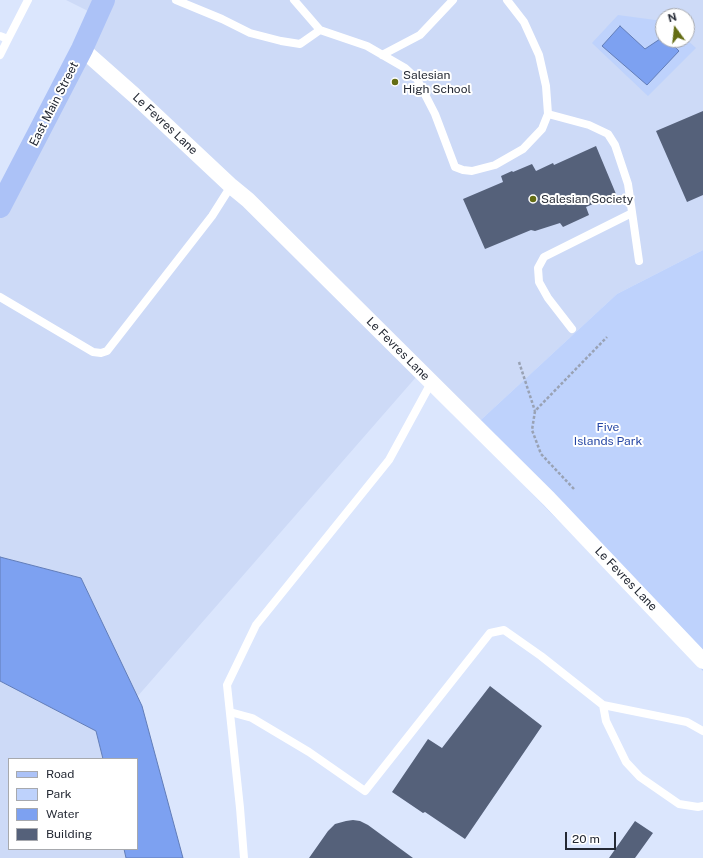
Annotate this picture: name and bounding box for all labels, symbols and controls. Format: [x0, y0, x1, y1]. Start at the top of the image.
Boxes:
north arrow [655, 8, 695, 48]
text: N [666, 10, 678, 24]
street label: East Main Street [27, 59, 81, 149]
place label: Salesian High School [403, 68, 471, 96]
marker: Salesian High School [390, 77, 400, 87]
street label: Le Fevres Lane [130, 90, 200, 158]
place label: Salesian Society [541, 192, 633, 206]
marker: Salesian Society [528, 194, 538, 204]
street label: Le Fevres Lane [363, 314, 433, 384]
park label: Five Islands Park [574, 420, 642, 448]
street label: Le Fevres Lane [592, 544, 660, 614]
legend [8, 758, 138, 850]
text: Road [46, 767, 74, 781]
text: Park [46, 787, 72, 801]
text: Water [46, 807, 79, 821]
scale bar [567, 824, 618, 850]
text: Building [46, 827, 92, 841]
text: 20 m [572, 832, 600, 846]

